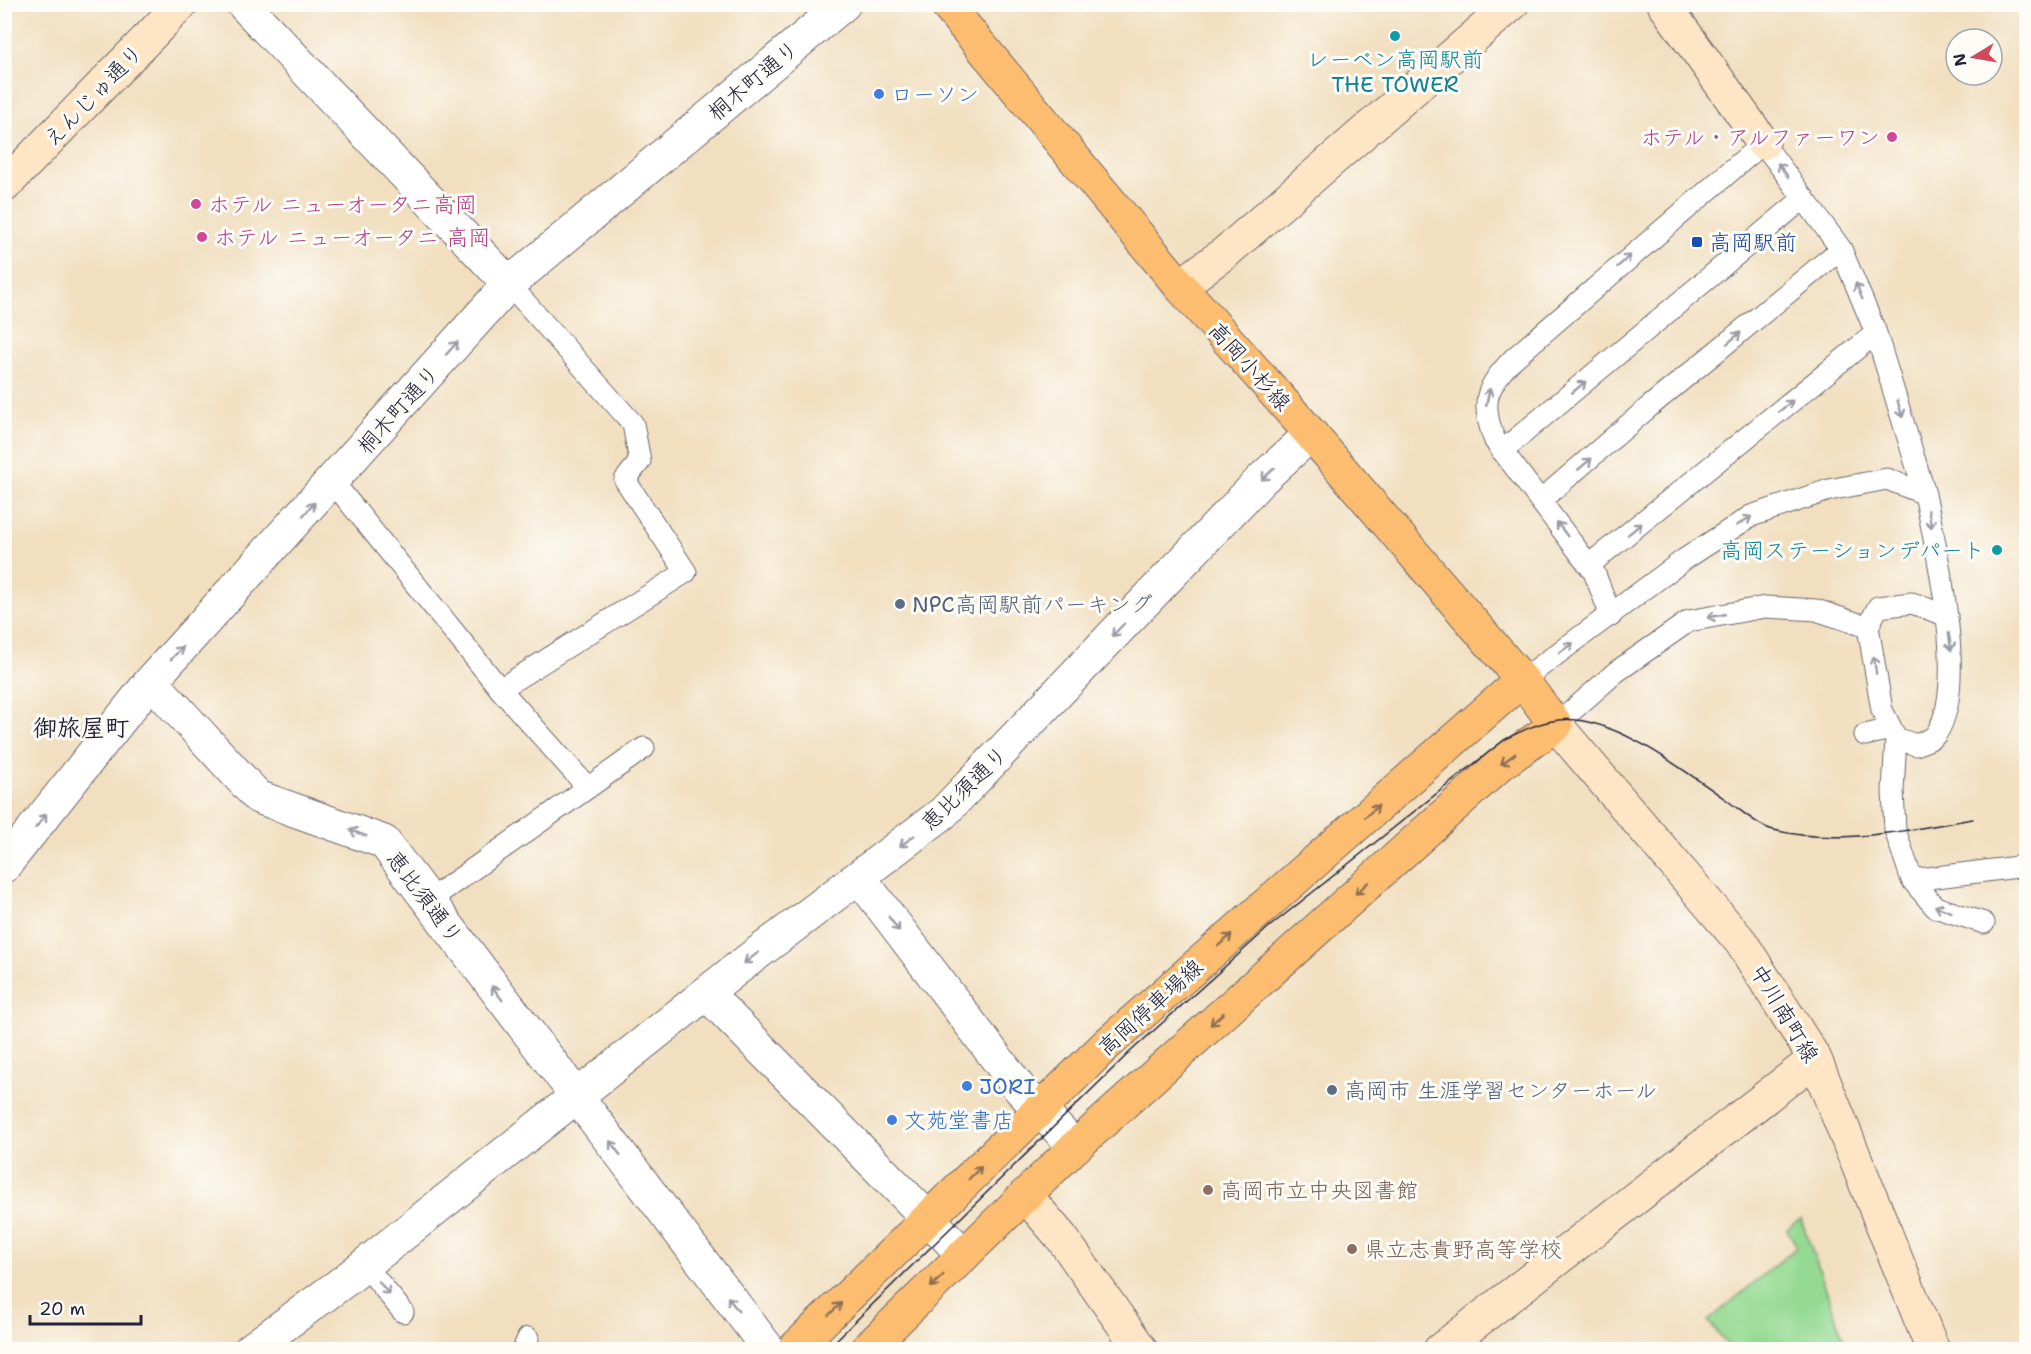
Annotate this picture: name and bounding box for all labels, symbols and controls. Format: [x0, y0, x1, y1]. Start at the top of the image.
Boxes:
north arrow [1944, 27, 2004, 87]
marker: レーベン高岡駅前 THE TOWER [1388, 29, 1402, 43]
street label: 桐木町通り [702, 34, 805, 127]
street label: えんじゅ通り [37, 38, 150, 153]
place label: レーベン高岡駅前 THE TOWER [1307, 45, 1483, 99]
text: N [1948, 52, 1971, 68]
place label: ローソン [891, 80, 979, 109]
marker: ローソン [872, 87, 886, 101]
place label: ホテル・アルファーワン [1640, 123, 1880, 152]
marker: ホテル・アルファーワン [1885, 130, 1899, 144]
one-way arrow [1777, 163, 1790, 179]
place label: ホテル ニューオータニ高岡 [208, 190, 477, 219]
marker: ホテル ニューオータニ高岡 [189, 197, 203, 211]
place label: ホテル ニューオータニ 高岡 [214, 223, 490, 252]
place label: 高岡駅前 [1709, 228, 1797, 257]
marker: ホテル ニューオータニ 高岡 [195, 230, 209, 244]
marker: 高岡駅前 [1690, 235, 1704, 249]
one-way arrow [1617, 254, 1632, 268]
one-way arrow [1853, 282, 1864, 301]
street label: 高岡小杉線 [1202, 316, 1297, 417]
one-way arrow [1726, 331, 1741, 345]
one-way arrow [445, 341, 459, 356]
street label: 桐木町通り [351, 359, 446, 460]
one-way arrow [1571, 380, 1586, 394]
one-way arrow [1483, 388, 1494, 408]
one-way arrow [1778, 399, 1794, 412]
one-way arrow [1895, 399, 1906, 418]
one-way arrow [1577, 457, 1592, 471]
one-way arrow [1261, 466, 1276, 480]
one-way arrow [302, 502, 316, 517]
one-way arrow [1925, 508, 1936, 528]
one-way arrow [1735, 515, 1752, 527]
one-way arrow [1555, 522, 1568, 538]
one-way arrow [1626, 522, 1642, 535]
place label: 高岡ステーションデパート [1720, 536, 1985, 565]
marker: 高岡ステーションデパート [1990, 543, 2004, 557]
place label: NPC高岡駅前パーキング [912, 590, 1153, 619]
marker: NPC高岡駅前パーキング [893, 597, 907, 611]
one-way arrow [1706, 611, 1726, 622]
one-way arrow [1111, 622, 1126, 637]
one-way arrow [1945, 632, 1956, 652]
one-way arrow [1558, 642, 1574, 654]
one-way arrow [170, 646, 184, 661]
one-way arrow [1870, 656, 1881, 675]
district label: 御旅屋町 [33, 712, 129, 744]
street label: 恵比須通り [915, 740, 1014, 837]
one-way arrow [1501, 753, 1517, 765]
one-way arrow [1364, 805, 1380, 818]
one-way arrow [34, 813, 47, 829]
one-way arrow [349, 826, 368, 837]
one-way arrow [899, 835, 915, 848]
street label: 恵比須通り [380, 845, 469, 950]
one-way arrow [1355, 881, 1370, 895]
one-way arrow [1934, 903, 1952, 914]
one-way arrow [888, 916, 901, 932]
one-way arrow [1217, 933, 1232, 947]
one-way arrow [743, 952, 759, 965]
street label: 高岡停車場線 [1092, 952, 1209, 1062]
street label: 中川南町線 [1744, 959, 1825, 1068]
one-way arrow [491, 985, 504, 1001]
one-way arrow [1210, 1012, 1225, 1026]
place label: JORI [979, 1072, 1036, 1101]
place label: 高岡市 生涯学習センターホール [1344, 1076, 1657, 1105]
marker: JORI [960, 1079, 974, 1093]
marker: 高岡市 生涯学習センターホール [1325, 1083, 1339, 1097]
place label: 文苑堂書店 [904, 1106, 1014, 1135]
marker: 文苑堂書店 [885, 1113, 899, 1127]
one-way arrow [609, 1141, 621, 1157]
one-way arrow [967, 1165, 982, 1180]
place label: 高岡市立中央図書館 [1220, 1176, 1418, 1205]
marker: 高岡市立中央図書館 [1201, 1183, 1215, 1197]
place label: 県立志貴野高等学校 [1364, 1235, 1562, 1264]
marker: 県立志貴野高等学校 [1345, 1242, 1359, 1256]
one-way arrow [930, 1274, 945, 1288]
one-way arrow [377, 1280, 390, 1296]
scale bar [30, 1288, 141, 1326]
one-way arrow [727, 1296, 739, 1312]
text: 20 m [39, 1297, 85, 1321]
one-way arrow [828, 1301, 843, 1316]

